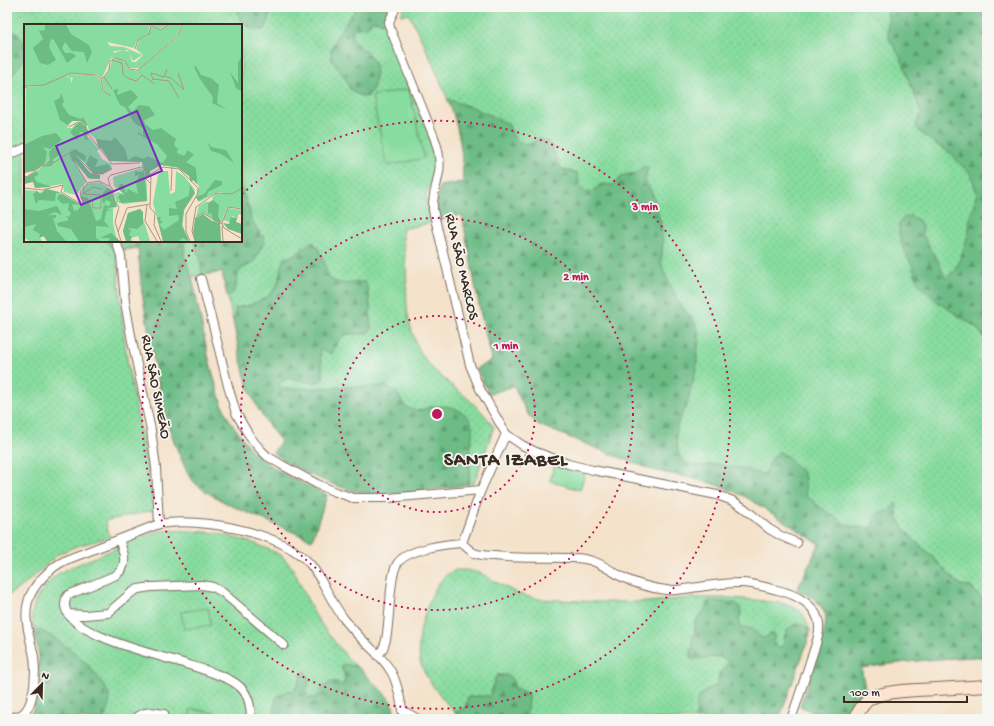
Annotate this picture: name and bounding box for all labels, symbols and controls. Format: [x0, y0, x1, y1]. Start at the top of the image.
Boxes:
inset map [24, 24, 242, 242]
text: 3 min [631, 201, 658, 215]
street label: RUA SÃO MARCOS [440, 212, 482, 322]
text: 2 min [563, 271, 589, 285]
street label: RUA SÃO SIMEÃO [136, 334, 174, 440]
text: 1 min [493, 340, 519, 354]
centre of rings [430, 407, 444, 421]
district label: SANTA IZABEL [444, 450, 568, 473]
north arrow [22, 664, 62, 704]
text: N [39, 670, 51, 684]
scale bar [844, 678, 967, 704]
text: 100 m [849, 687, 880, 701]

